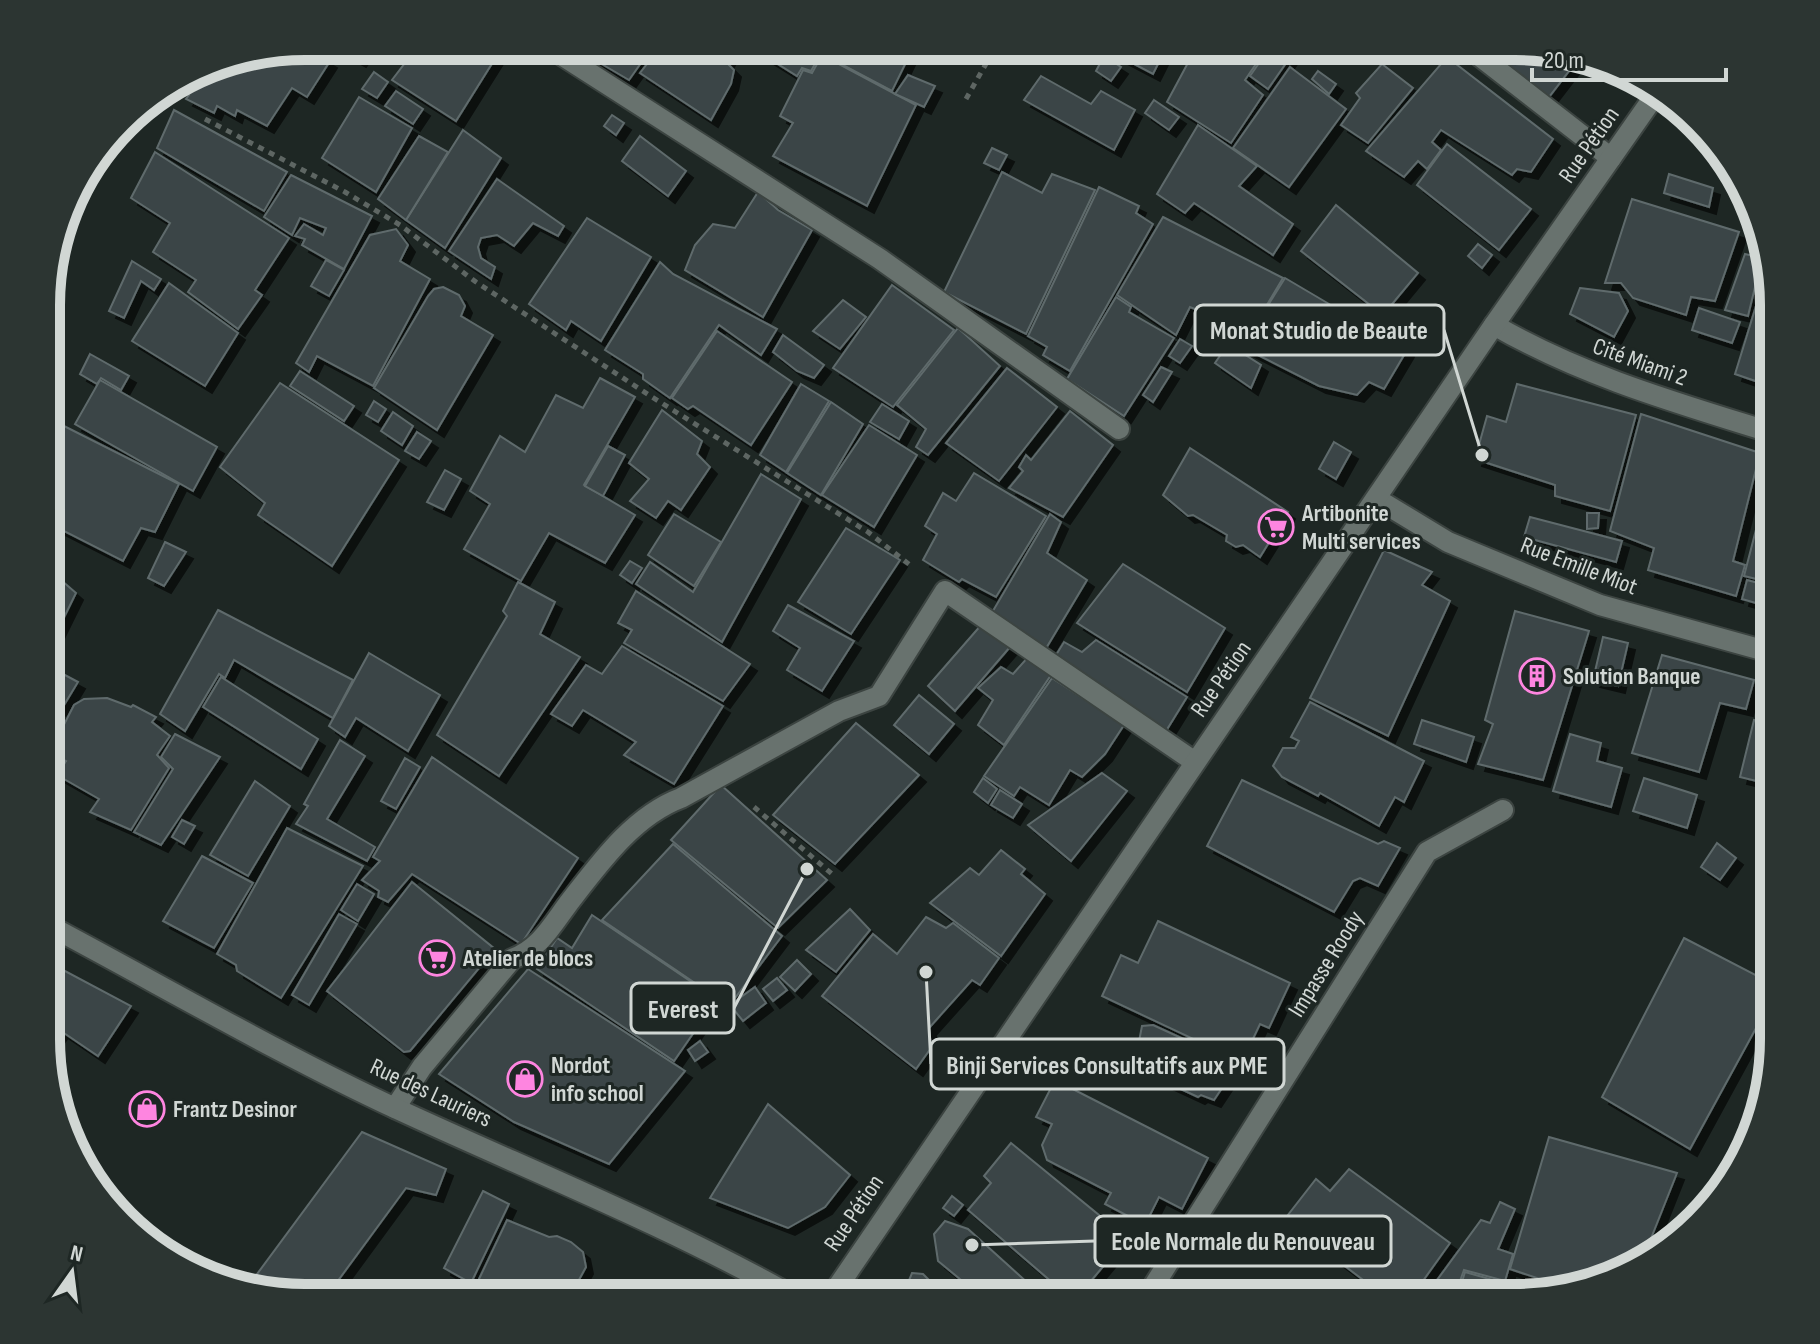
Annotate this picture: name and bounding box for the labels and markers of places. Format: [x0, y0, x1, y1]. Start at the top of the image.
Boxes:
callout: Monat Studio de Beaute [1195, 305, 1444, 355]
place label: Artibonite Multi services [1301, 499, 1421, 556]
supermarket icon: Artibonite Multi services [1257, 508, 1295, 546]
building icon: Solution Banque [1518, 657, 1556, 695]
place label: Solution Banque [1563, 662, 1701, 691]
supermarket icon: Atelier de blocs [418, 939, 456, 977]
place label: Atelier de blocs [462, 944, 593, 973]
callout: Everest [631, 983, 734, 1033]
callout: Binji Services Consultatifs aux PME [931, 1039, 1284, 1089]
place label: Nordot info school [551, 1051, 644, 1108]
shop icon: Nordot info school [506, 1060, 544, 1098]
shop icon: Frantz Desinor [128, 1090, 166, 1128]
place label: Frantz Desinor [173, 1095, 297, 1124]
callout: Ecole Normale du Renouveau [1095, 1216, 1391, 1266]

